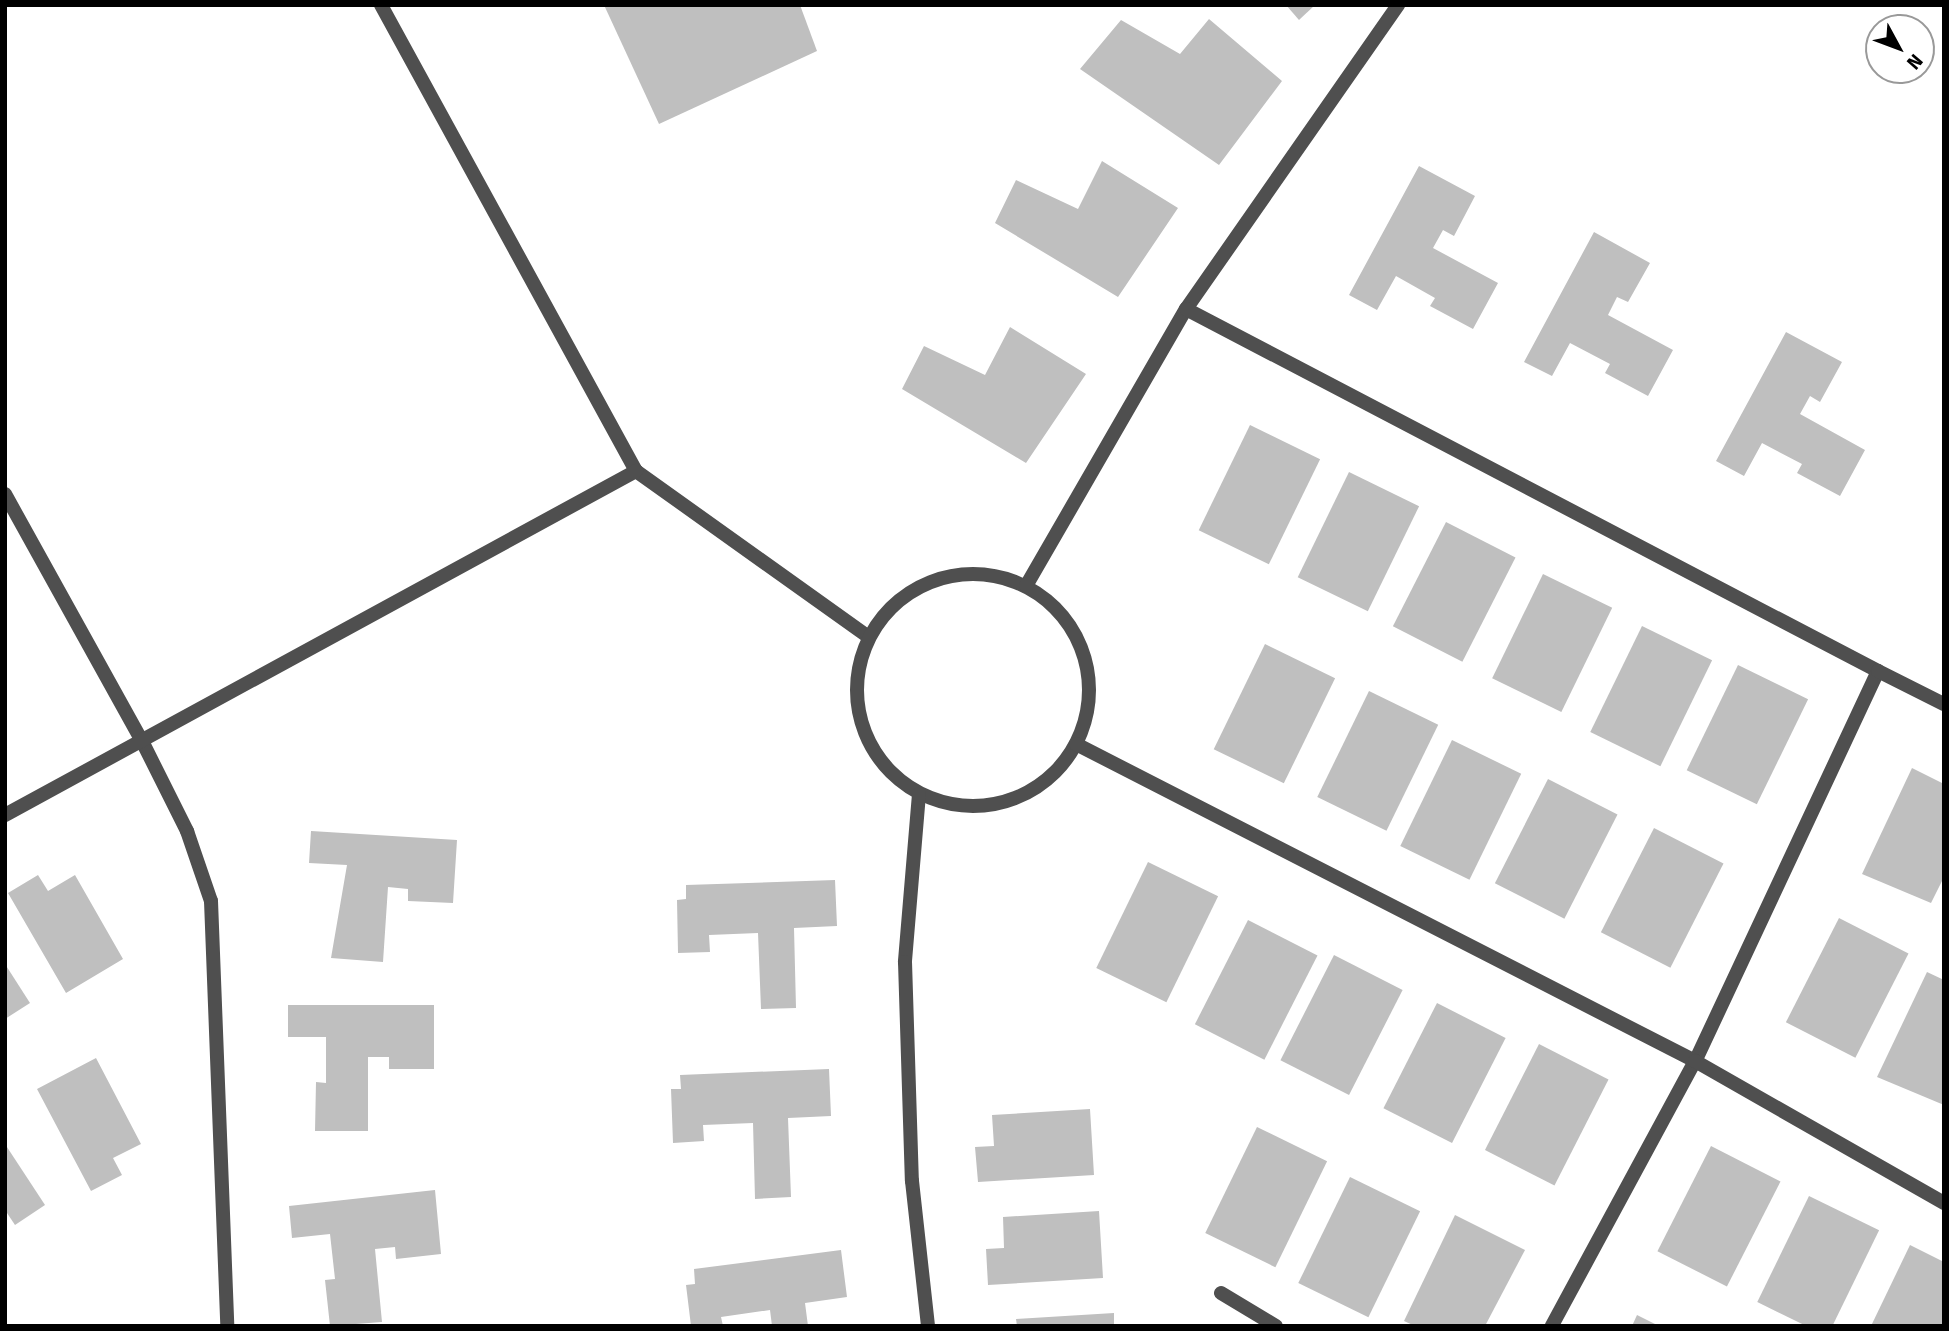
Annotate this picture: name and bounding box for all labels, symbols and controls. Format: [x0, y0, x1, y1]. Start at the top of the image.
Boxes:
north arrow [1865, 14, 1935, 84]
text: N [1902, 49, 1928, 74]

